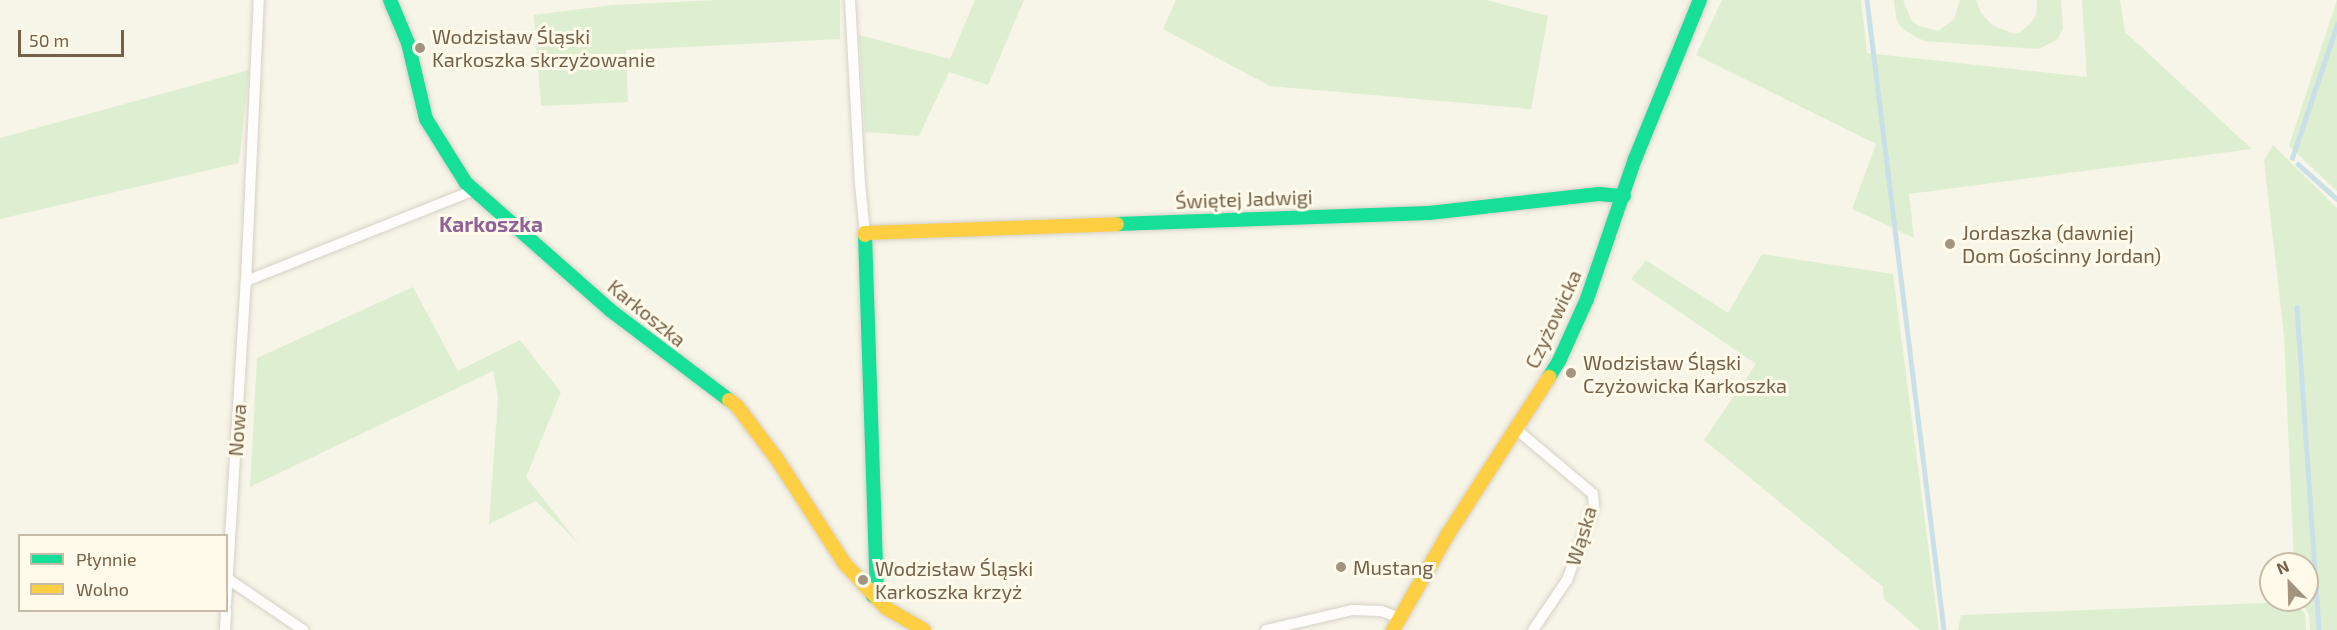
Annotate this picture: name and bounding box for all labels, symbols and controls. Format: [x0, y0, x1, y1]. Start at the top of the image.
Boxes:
scale bar [21, 18, 128, 56]
place label: Wodzisław Śląski Karkoszka skrzyżowanie [432, 24, 655, 71]
text: 50 m [29, 29, 69, 51]
marker: Wodzisław Śląski Karkoszka skrzyżowanie [413, 41, 427, 55]
street label: Świętej Jadwigi [1175, 185, 1313, 213]
district label: Karkoszka [439, 211, 543, 237]
place label: Jordaszka (dawniej Dom Gościnny Jordan) [1962, 220, 2162, 267]
marker: Jordaszka (dawniej Dom Gościnny Jordan) [1943, 237, 1957, 251]
street label: Czyżowicka [1520, 266, 1586, 372]
street label: Karkoszka [603, 274, 691, 352]
place label: Wodzisław Śląski Czyżowicka Karkoszka [1583, 350, 1787, 397]
marker: Wodzisław Śląski Czyżowicka Karkoszka [1564, 366, 1578, 380]
street label: Nowa [223, 403, 251, 457]
street label: Wąska [1561, 503, 1601, 569]
legend [18, 534, 228, 612]
text: Płynnie [76, 548, 137, 570]
north arrow [2259, 552, 2319, 612]
place label: Mustang [1353, 555, 1433, 579]
place label: Wodzisław Śląski Karkoszka krzyż [875, 556, 1034, 603]
text: N [2274, 556, 2292, 578]
marker: Mustang [1334, 560, 1348, 574]
marker: Wodzisław Śląski Karkoszka krzyż [856, 573, 870, 587]
text: Wolno [76, 578, 129, 600]

